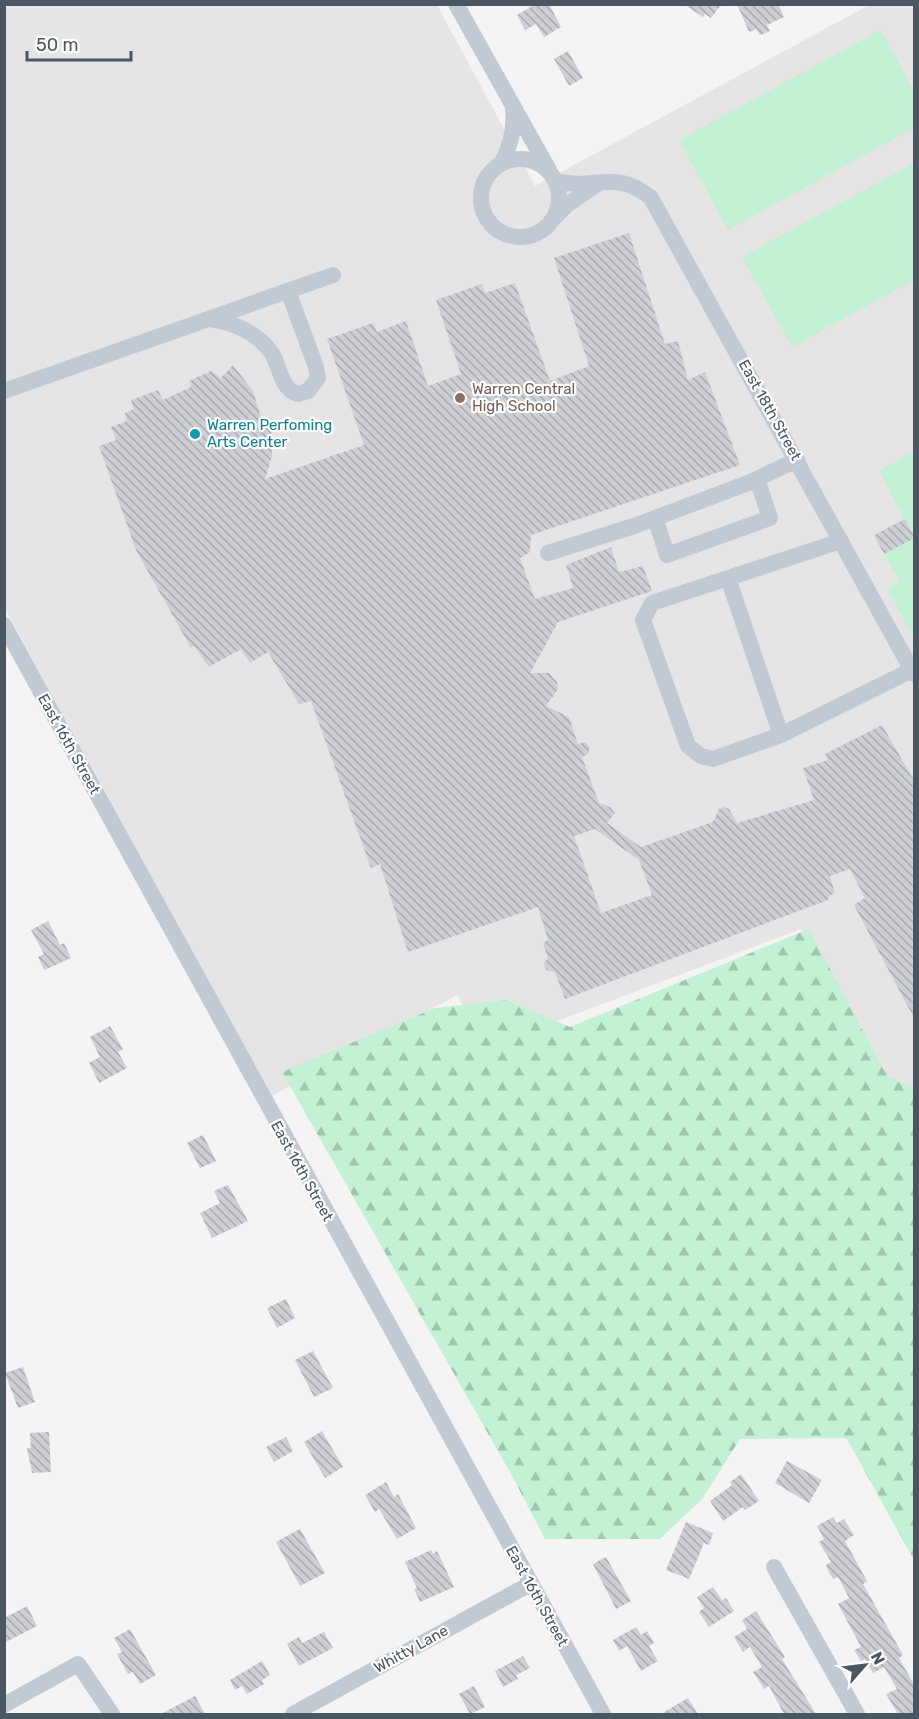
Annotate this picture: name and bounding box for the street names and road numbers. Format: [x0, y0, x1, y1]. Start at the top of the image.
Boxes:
street label: East 18th Street [735, 356, 805, 464]
street label: East 16th Street [34, 691, 104, 797]
street label: East 16th Street [267, 1118, 337, 1224]
street label: East 16th Street [502, 1543, 572, 1649]
street label: Whitty Lane [371, 1621, 451, 1677]

